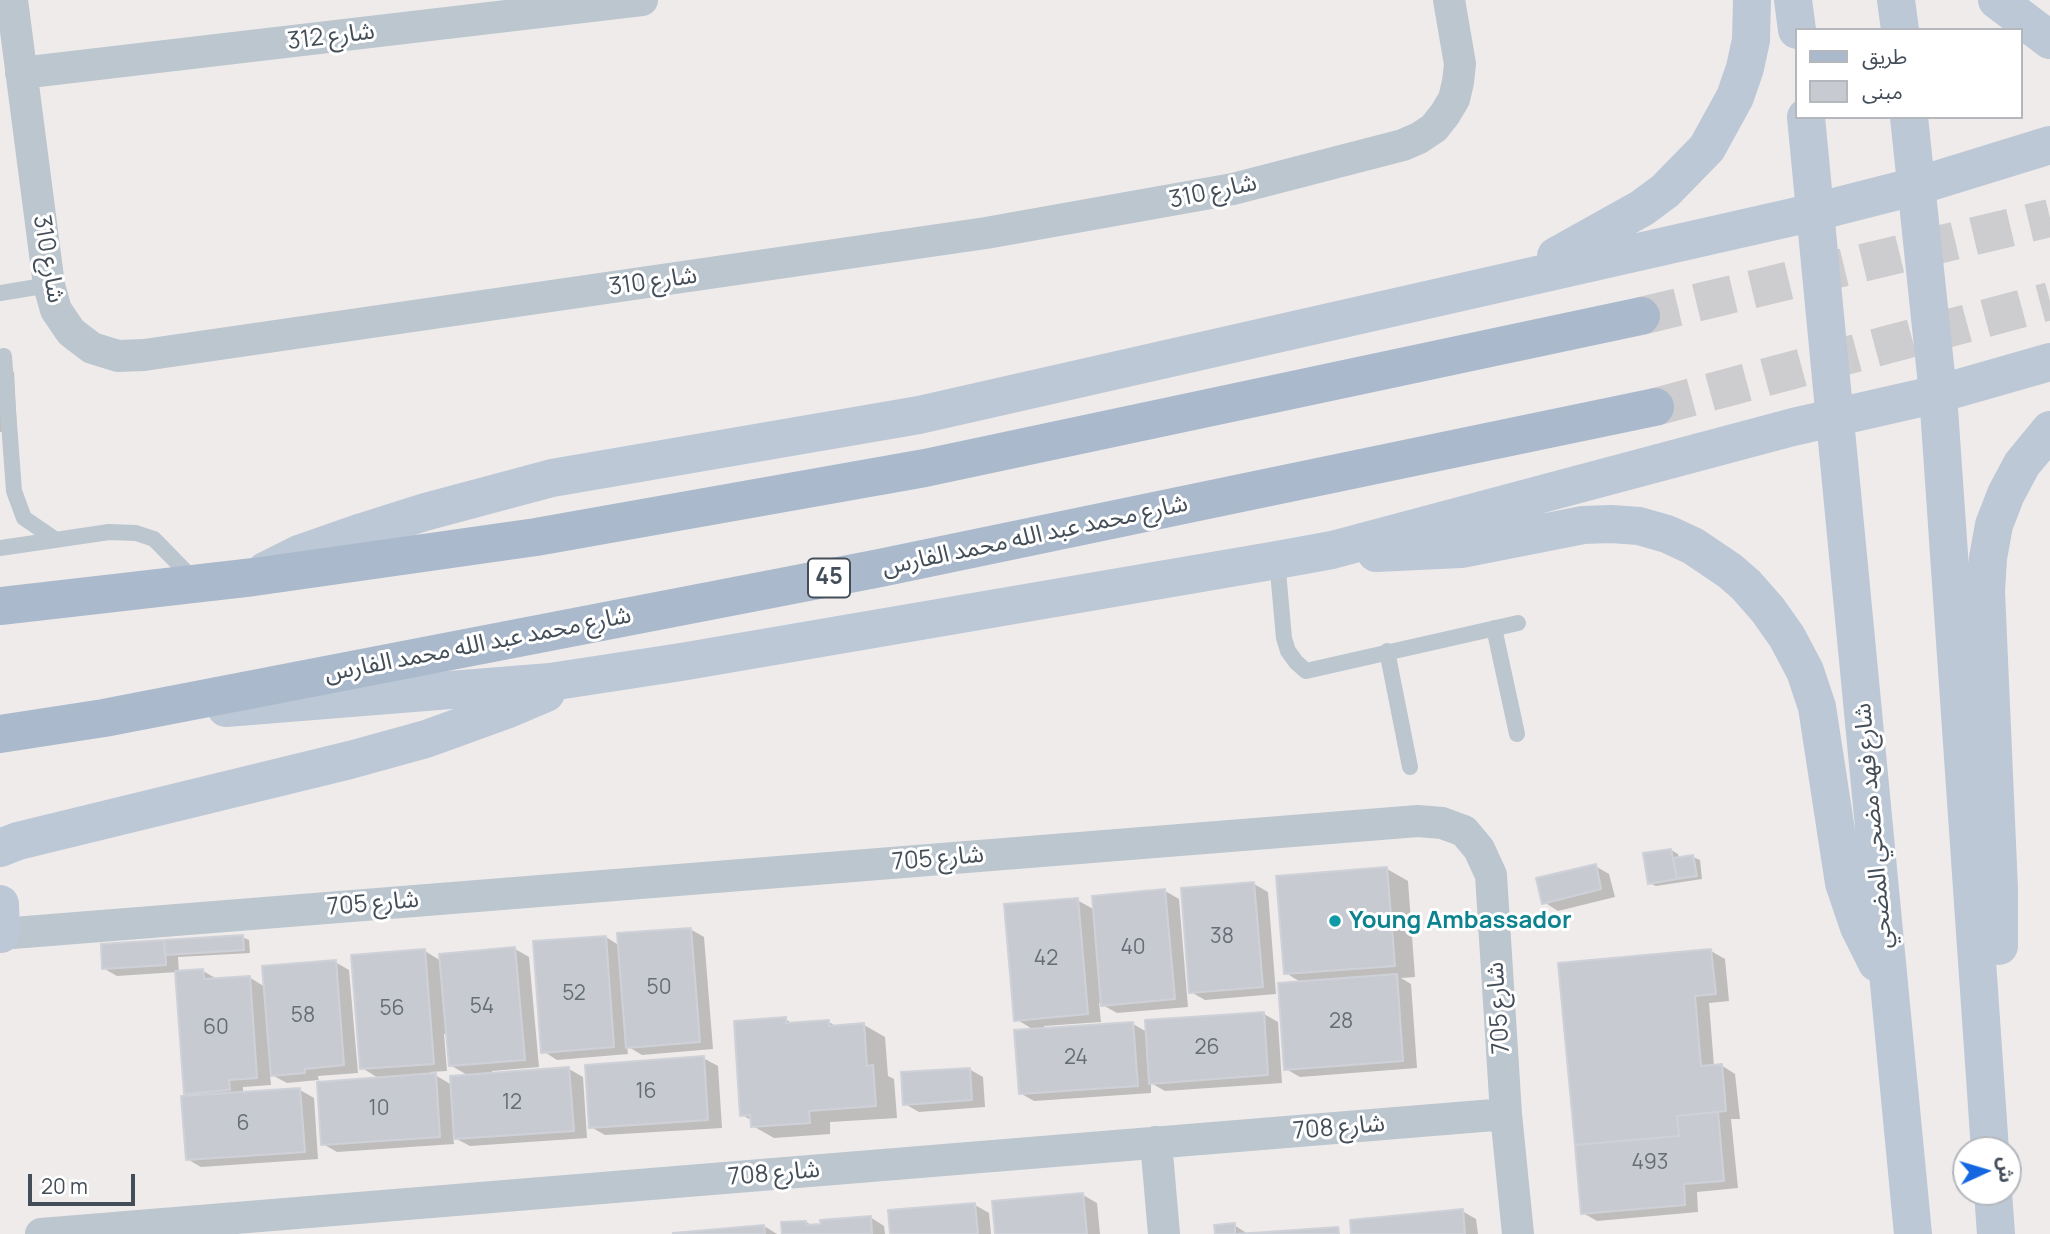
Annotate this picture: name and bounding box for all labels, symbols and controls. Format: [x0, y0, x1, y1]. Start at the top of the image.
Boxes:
street label: شارع 312 [286, 17, 376, 57]
legend [1794, 28, 2022, 119]
text: طريق [1862, 42, 1907, 70]
text: مبنى [1862, 77, 1903, 105]
street label: شارع 310 [1167, 169, 1259, 215]
street label: شارع 310 [26, 213, 70, 305]
street label: شارع 310 [607, 262, 699, 302]
street label: شارع محمد عبد الله محمد الفارس [880, 490, 1190, 582]
road number: 45 [808, 558, 850, 598]
street label: شارع محمد عبد الله محمد الفارس [322, 601, 634, 689]
street label: شارع فهد مضحي المضحي [1849, 702, 1899, 950]
street label: شارع 705 [891, 841, 985, 877]
street label: شارع 705 [326, 886, 420, 922]
place label: Young Ambassador [1349, 907, 1572, 935]
marker: Young Ambassador [1327, 913, 1343, 929]
house number: 38 [1210, 924, 1234, 950]
house number: 40 [1120, 935, 1146, 961]
house number: 42 [1034, 946, 1058, 972]
street label: شارع 705 [1481, 961, 1517, 1055]
house number: 50 [647, 975, 671, 1001]
house number: 52 [562, 981, 586, 1007]
house number: 54 [470, 994, 494, 1020]
house number: 56 [379, 996, 405, 1022]
house number: 58 [291, 1003, 315, 1029]
house number: 28 [1329, 1009, 1353, 1035]
house number: 60 [203, 1015, 229, 1041]
house number: 26 [1194, 1035, 1220, 1061]
house number: 24 [1064, 1045, 1088, 1071]
house number: 16 [635, 1079, 657, 1105]
house number: 12 [502, 1090, 522, 1116]
house number: 10 [369, 1096, 389, 1122]
street label: شارع 708 [1292, 1110, 1386, 1146]
house number: 6 [236, 1111, 250, 1137]
north arrow [1952, 1136, 2022, 1206]
house number: 493 [1632, 1150, 1668, 1176]
street label: شارع 708 [727, 1156, 821, 1192]
text: ش [1992, 1156, 2020, 1184]
scale bar [32, 1160, 138, 1204]
text: 20 m [41, 1172, 88, 1200]

